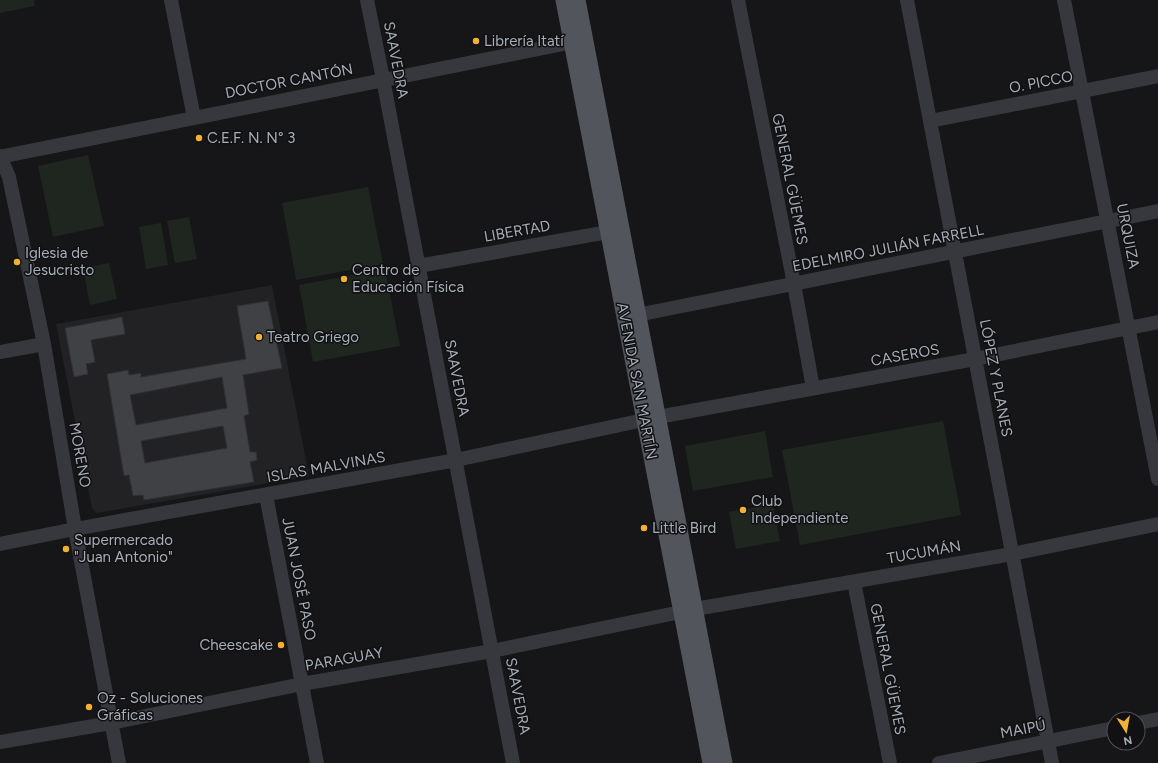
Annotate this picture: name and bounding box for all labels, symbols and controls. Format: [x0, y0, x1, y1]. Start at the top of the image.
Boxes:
street label: SAAVEDRA [380, 20, 412, 100]
place label: Librería Itatí [484, 32, 565, 50]
marker: Librería Itatí [471, 36, 481, 46]
street label: DOCTOR CANTÓN [224, 60, 354, 102]
street label: O. PICCO [1008, 67, 1074, 97]
street label: GENERAL GÜEMES [768, 112, 812, 246]
place label: C.E.F. N. N° 3 [207, 129, 295, 147]
marker: C.E.F. N. N° 3 [194, 133, 204, 143]
street label: URQUIZA [1113, 202, 1143, 270]
street label: LIBERTAD [482, 216, 552, 246]
street label: EDELMIRO JULIÁN FARRELL [791, 221, 985, 275]
place label: Iglesia de Jesucristo [25, 244, 95, 279]
marker: Iglesia de Jesucristo [12, 257, 22, 267]
place label: Centro de Educación Física [352, 261, 464, 296]
marker: Centro de Educación Física [339, 274, 349, 284]
street label: AVENIDA SAN MARTÍN [613, 301, 661, 461]
street label: LÓPEZ Y PLANES [976, 318, 1016, 438]
place label: Teatro Griego [267, 328, 359, 346]
marker: Teatro Griego [254, 332, 264, 342]
street label: SAAVEDRA [441, 338, 473, 418]
street label: CASEROS [869, 340, 941, 370]
street label: MORENO [65, 421, 95, 489]
street label: ISLAS MALVINAS [265, 448, 387, 486]
place label: Club Independiente [751, 492, 849, 527]
marker: Club Independiente [738, 505, 748, 515]
street label: JUAN JOSÉ PASO [278, 516, 320, 642]
place label: Little Bird [652, 519, 716, 537]
marker: Little Bird [639, 523, 649, 533]
place label: Supermercado "Juan Antonio" [74, 531, 173, 566]
street label: TUCUMÁN [886, 537, 962, 567]
marker: Supermercado "Juan Antonio" [61, 544, 71, 554]
street label: GENERAL GÜEMES [866, 602, 910, 736]
place label: Cheescake [199, 636, 273, 654]
marker: Cheescake [276, 640, 286, 650]
street label: PARAGUAY [303, 643, 385, 675]
street label: SAAVEDRA [502, 656, 534, 736]
place label: Oz - Soluciones Gráficas [97, 689, 203, 724]
marker: Oz - Soluciones Gráficas [84, 702, 94, 712]
north arrow [1106, 711, 1146, 751]
street label: MAIPÚ [999, 716, 1047, 742]
text: N [1122, 733, 1133, 748]

